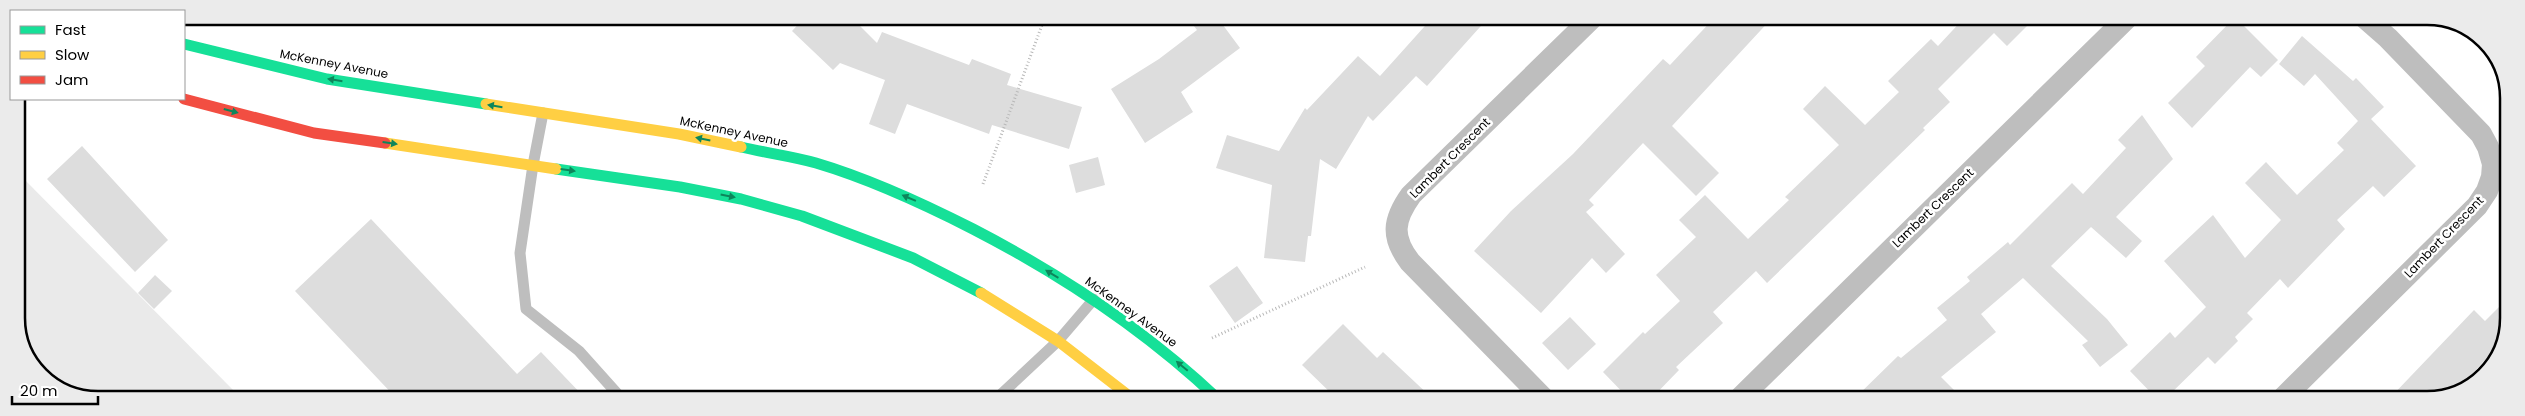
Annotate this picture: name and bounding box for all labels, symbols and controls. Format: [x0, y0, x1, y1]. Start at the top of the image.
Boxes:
legend [10, 10, 185, 100]
text: Fast [55, 19, 86, 40]
text: Slow [55, 44, 90, 65]
street label: McKenney Avenue [278, 45, 390, 82]
text: Jam [55, 69, 89, 90]
one-way arrow [326, 76, 342, 84]
one-way arrow [487, 101, 503, 109]
one-way arrow [223, 107, 238, 115]
street label: McKenney Avenue [679, 112, 790, 151]
street label: Lambert Crescent [1406, 114, 1494, 202]
one-way arrow [696, 135, 711, 143]
one-way arrow [382, 140, 398, 148]
street label: Lambert Crescent [1888, 164, 1977, 251]
one-way arrow [560, 167, 576, 175]
street label: Lambert Crescent [2400, 192, 2487, 281]
one-way arrow [721, 193, 737, 201]
one-way arrow [902, 194, 916, 202]
one-way arrow [1046, 270, 1059, 279]
street label: McKenney Avenue [1082, 272, 1181, 351]
one-way arrow [1176, 361, 1188, 372]
scale bar [12, 374, 99, 406]
text: 20 m [20, 380, 58, 401]

